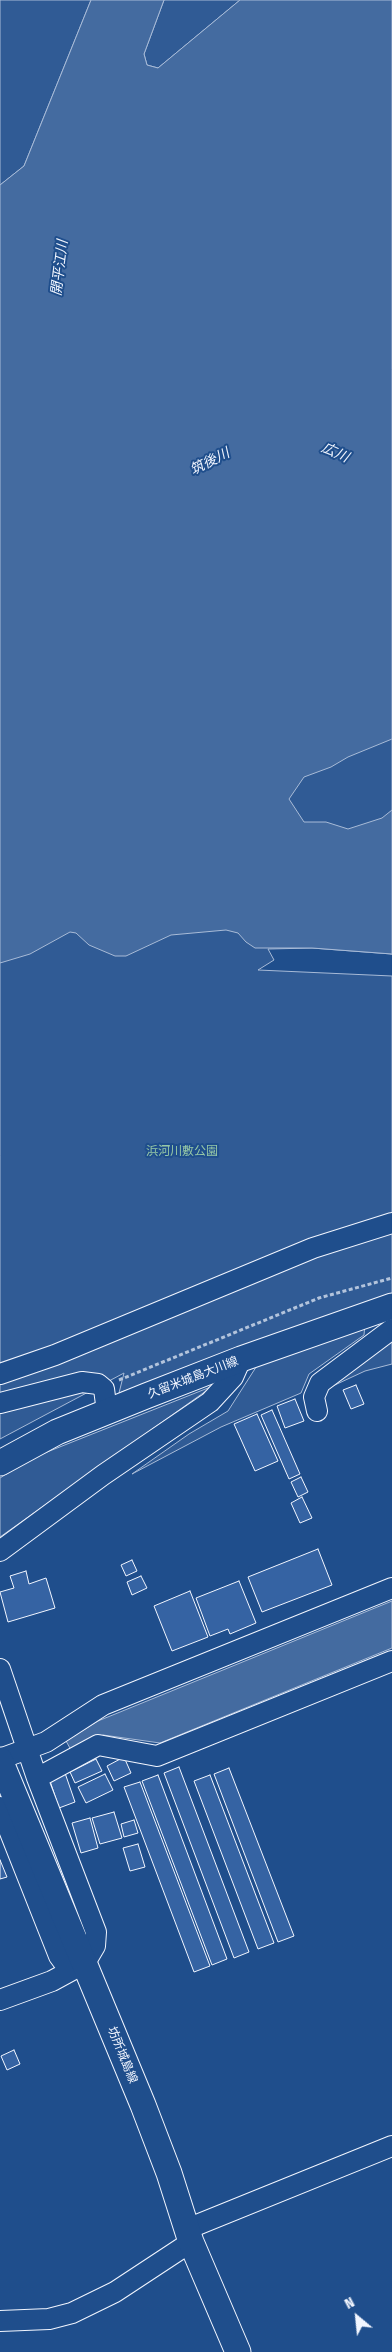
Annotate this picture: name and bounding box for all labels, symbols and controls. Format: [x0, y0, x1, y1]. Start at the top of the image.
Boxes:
water label: 開平江川 [48, 239, 72, 297]
water label: 広川 [319, 440, 351, 466]
water label: 筑後川 [187, 445, 233, 479]
park label: 浜河川敷公園 [146, 1145, 218, 1159]
street label: 久留米城島大川線 [146, 1354, 240, 1402]
street label: 坊所城島線 [104, 2024, 140, 2086]
north arrow [332, 2292, 382, 2342]
text: N [342, 2294, 357, 2313]

